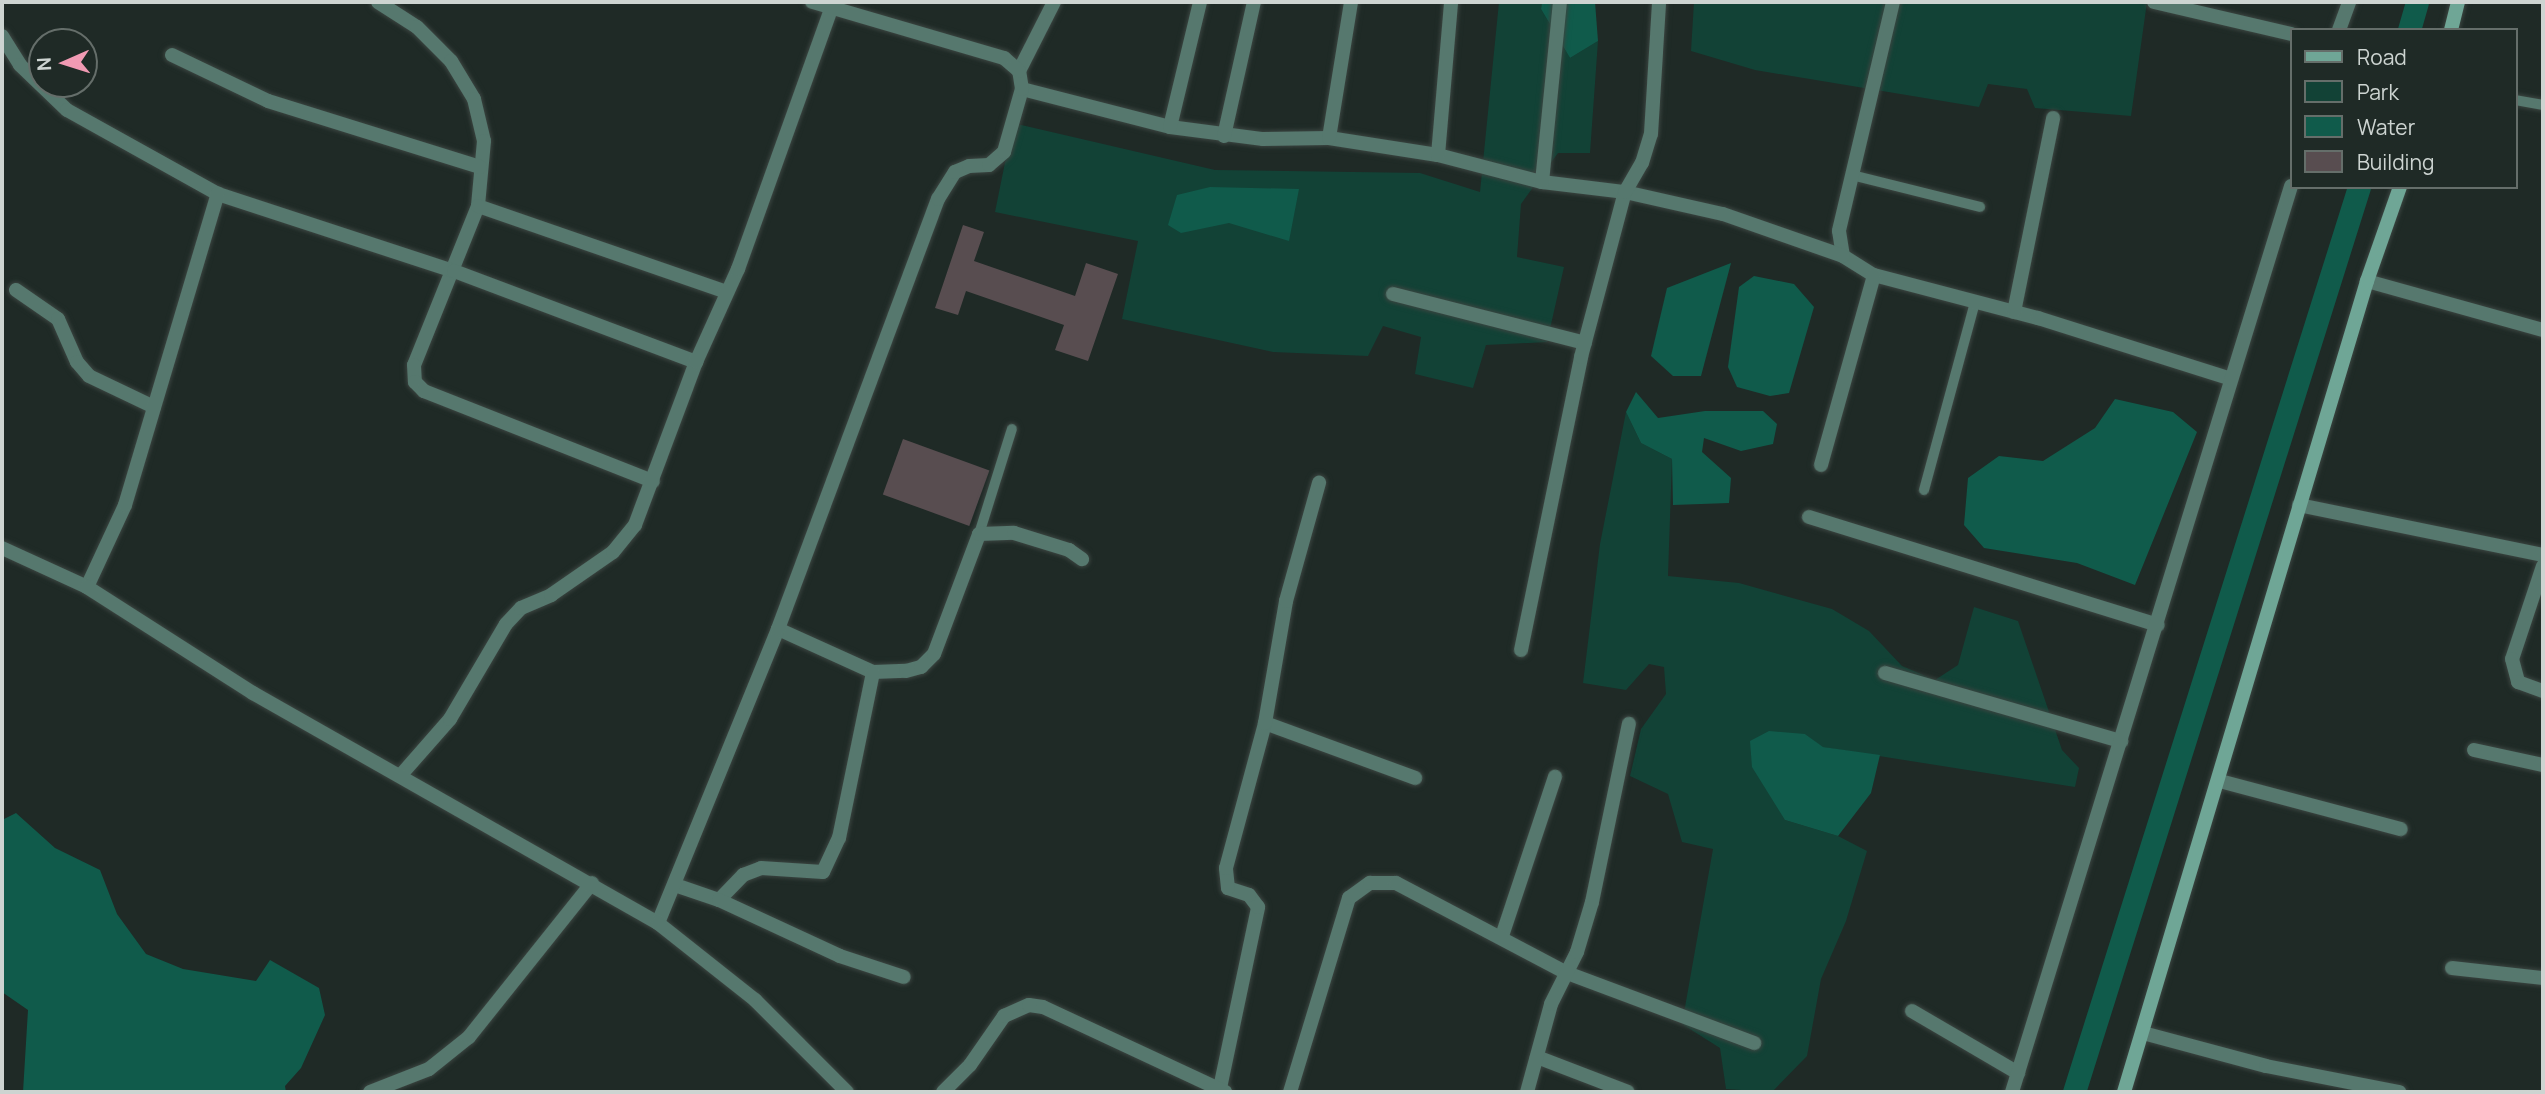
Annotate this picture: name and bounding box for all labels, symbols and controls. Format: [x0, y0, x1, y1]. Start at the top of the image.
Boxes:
north arrow [28, 28, 98, 98]
legend [2290, 28, 2517, 189]
text: Road [2357, 43, 2407, 71]
text: N [31, 56, 57, 71]
text: Park [2357, 78, 2399, 106]
text: Water [2357, 113, 2415, 141]
text: Building [2357, 148, 2434, 176]

